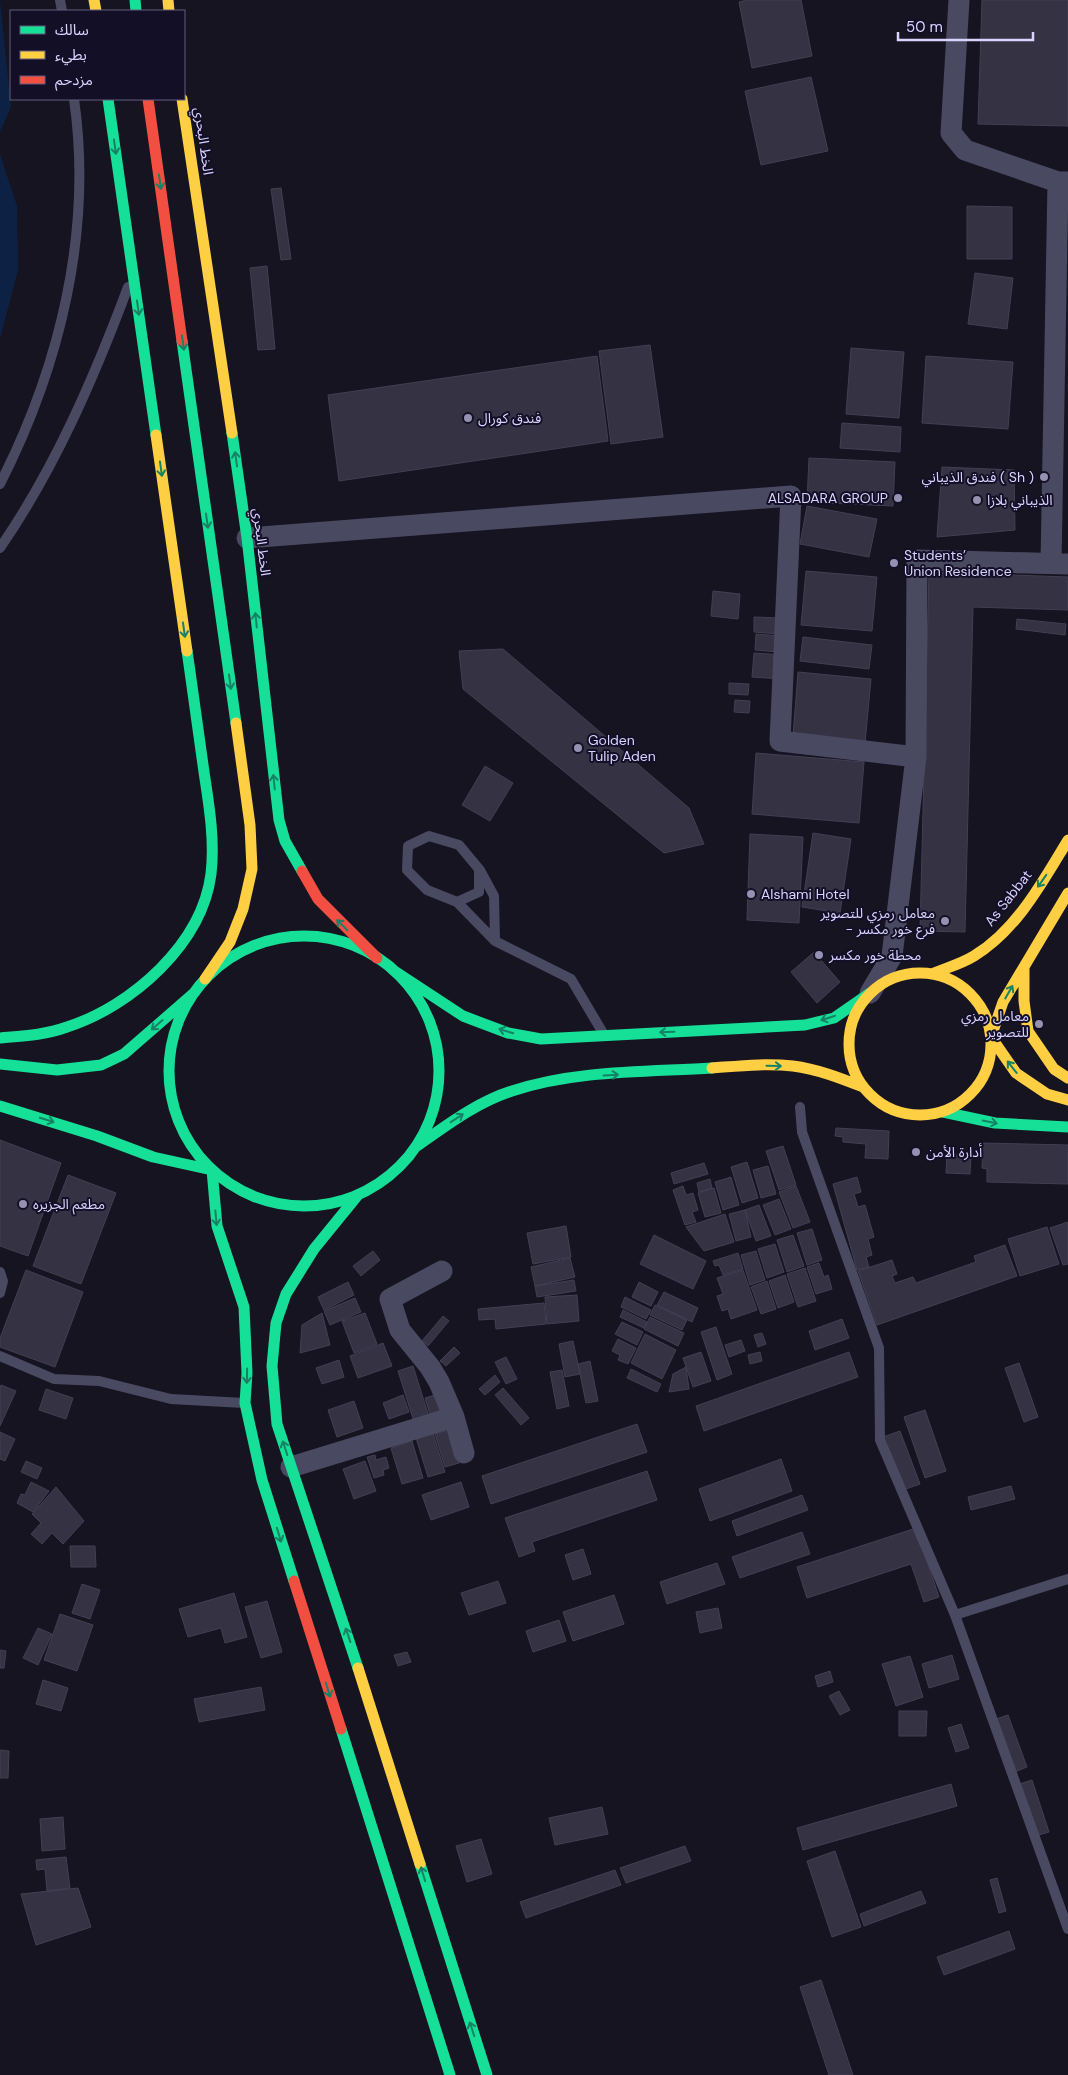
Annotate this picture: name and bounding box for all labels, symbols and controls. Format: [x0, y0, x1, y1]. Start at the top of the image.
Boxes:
legend [10, 10, 185, 100]
scale bar [898, 10, 1033, 42]
text: 50 m [906, 17, 943, 37]
text: سالك [55, 20, 89, 40]
text: بطيء [55, 45, 87, 66]
text: مزدحم [55, 70, 93, 91]
street label: الخط البحري [188, 106, 218, 176]
one-way arrow [110, 139, 120, 155]
one-way arrow [155, 173, 165, 189]
one-way arrow [133, 300, 143, 316]
one-way arrow [178, 334, 188, 350]
place label: فندق كورال [478, 409, 541, 427]
marker: فندق كورال [462, 412, 474, 424]
one-way arrow [230, 451, 240, 467]
one-way arrow [156, 460, 166, 476]
place label: فندق الذيباني ( Sh ) [922, 468, 1034, 488]
marker: فندق الذيباني ( Sh ) [1038, 471, 1050, 483]
place label: ALSADARA GROUP [768, 489, 888, 507]
place label: الذيباني بلازا [987, 491, 1053, 511]
marker: ALSADARA GROUP [892, 492, 904, 504]
marker: الذيباني بلازا [971, 494, 983, 506]
street label: الخط البحري [247, 507, 275, 577]
one-way arrow [203, 513, 213, 529]
place label: Students’ Union Residence [904, 546, 1012, 580]
marker: Students’ Union Residence [888, 557, 900, 569]
one-way arrow [251, 612, 261, 628]
one-way arrow [179, 621, 189, 637]
one-way arrow [225, 674, 235, 690]
place label: Golden Tulip Aden [588, 731, 656, 765]
marker: Golden Tulip Aden [572, 742, 584, 754]
one-way arrow [269, 774, 279, 790]
street label: As Sabbat [981, 866, 1035, 930]
one-way arrow [1036, 874, 1047, 887]
place label: Alshami Hotel [761, 885, 850, 903]
marker: Alshami Hotel [745, 888, 757, 900]
place label: معامل رمزي للتصوير - فرع خور مكسر [819, 904, 935, 940]
marker: معامل رمزي للتصوير - فرع خور مكسر [939, 915, 951, 927]
one-way arrow [336, 918, 348, 931]
place label: محطة خور مكسر [828, 946, 921, 964]
marker: محطة خور مكسر [813, 949, 825, 961]
one-way arrow [1004, 984, 1014, 999]
place label: معامل رمزي للتصوير [961, 1007, 1029, 1041]
one-way arrow [821, 1014, 837, 1024]
marker: معامل رمزي للتصوير [1033, 1018, 1045, 1030]
one-way arrow [150, 1020, 163, 1031]
one-way arrow [498, 1026, 514, 1036]
one-way arrow [659, 1027, 676, 1037]
one-way arrow [765, 1061, 781, 1071]
one-way arrow [1007, 1061, 1018, 1074]
one-way arrow [603, 1070, 619, 1079]
one-way arrow [450, 1113, 464, 1123]
one-way arrow [38, 1116, 54, 1126]
one-way arrow [982, 1117, 998, 1127]
place label: أدارة الأمن [926, 1143, 983, 1161]
marker: أدارة الأمن [910, 1146, 922, 1158]
place label: مطعم الجزيره [33, 1195, 105, 1215]
marker: مطعم الجزيره [17, 1198, 29, 1210]
one-way arrow [212, 1210, 221, 1226]
one-way arrow [242, 1368, 251, 1384]
one-way arrow [280, 1441, 289, 1456]
one-way arrow [274, 1526, 284, 1542]
one-way arrow [342, 1628, 352, 1644]
one-way arrow [323, 1681, 333, 1697]
one-way arrow [417, 1866, 427, 1882]
one-way arrow [466, 2021, 476, 2037]

